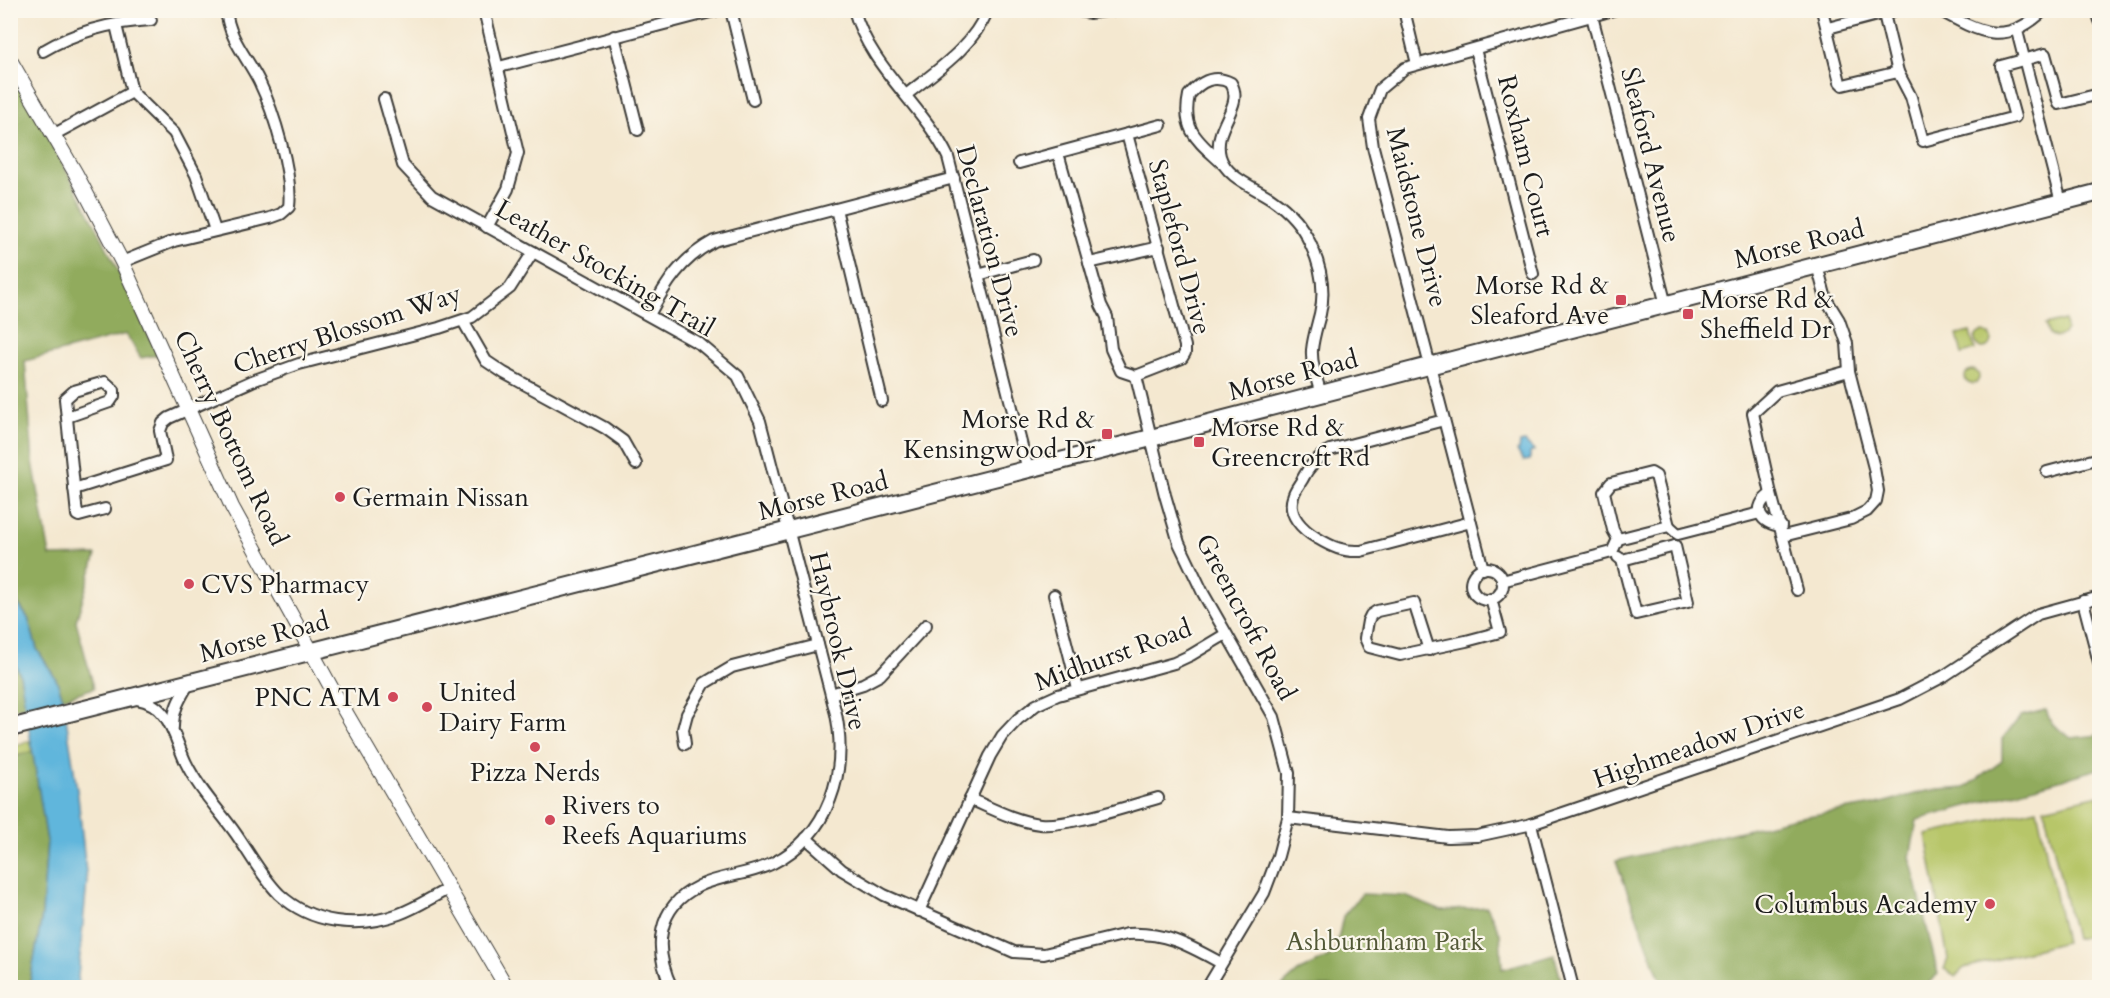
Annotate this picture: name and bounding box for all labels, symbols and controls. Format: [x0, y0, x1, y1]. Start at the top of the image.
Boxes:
street label: Sleaford Avenue [1612, 64, 1690, 246]
street label: Roxham Court [1489, 72, 1563, 240]
street label: Maidstone Drive [1378, 123, 1456, 311]
street label: Declaration Drive [948, 141, 1032, 341]
street label: Stapleford Drive [1140, 156, 1220, 338]
street label: Leather Stocking Trail [489, 191, 721, 345]
street label: Morse Road [1730, 211, 1868, 277]
place label: Morse Rd & Sleaford Ave [1471, 268, 1609, 333]
street label: Cherry Blossom Way [228, 275, 466, 382]
place label: Morse Rd & Sheffield Dr [1700, 282, 1834, 347]
marker: Morse Rd & Sleaford Ave [1614, 293, 1628, 307]
marker: Morse Rd & Sheffield Dr [1681, 307, 1695, 321]
street label: Cherry Bottom Road [166, 325, 296, 552]
street label: Morse Road [1224, 341, 1362, 409]
place label: Morse Rd & Kensingwood Dr [903, 402, 1096, 467]
place label: Morse Rd & Greencroft Rd [1211, 410, 1370, 475]
marker: Morse Rd & Kensingwood Dr [1100, 427, 1114, 441]
marker: Morse Rd & Greencroft Rd [1192, 435, 1206, 449]
street label: Morse Road [754, 463, 892, 529]
place label: Germain Nissan [352, 480, 529, 515]
marker: Germain Nissan [333, 490, 347, 504]
street label: Greencroft Road [1187, 528, 1305, 707]
street label: Haybrook Drive [800, 548, 876, 734]
place label: CVS Pharmacy [201, 567, 369, 602]
marker: CVS Pharmacy [182, 577, 196, 591]
street label: Morse Road [195, 603, 333, 671]
street label: Midhurst Road [1030, 610, 1197, 700]
place label: United Dairy Farm [439, 675, 566, 740]
place label: PNC ATM [255, 680, 381, 715]
marker: PNC ATM [386, 690, 400, 704]
street label: Highmeadow Drive [1589, 691, 1809, 797]
marker: United Dairy Farm [420, 700, 434, 714]
marker: Pizza Nerds [528, 740, 542, 754]
place label: Pizza Nerds [470, 755, 600, 790]
place label: Rivers to Reefs Aquariums [562, 788, 747, 853]
marker: Rivers to Reefs Aquariums [543, 813, 557, 827]
place label: Columbus Academy [1754, 887, 1978, 922]
marker: Columbus Academy [1983, 897, 1997, 911]
park label: Ashburnham Park [1286, 924, 1484, 959]

